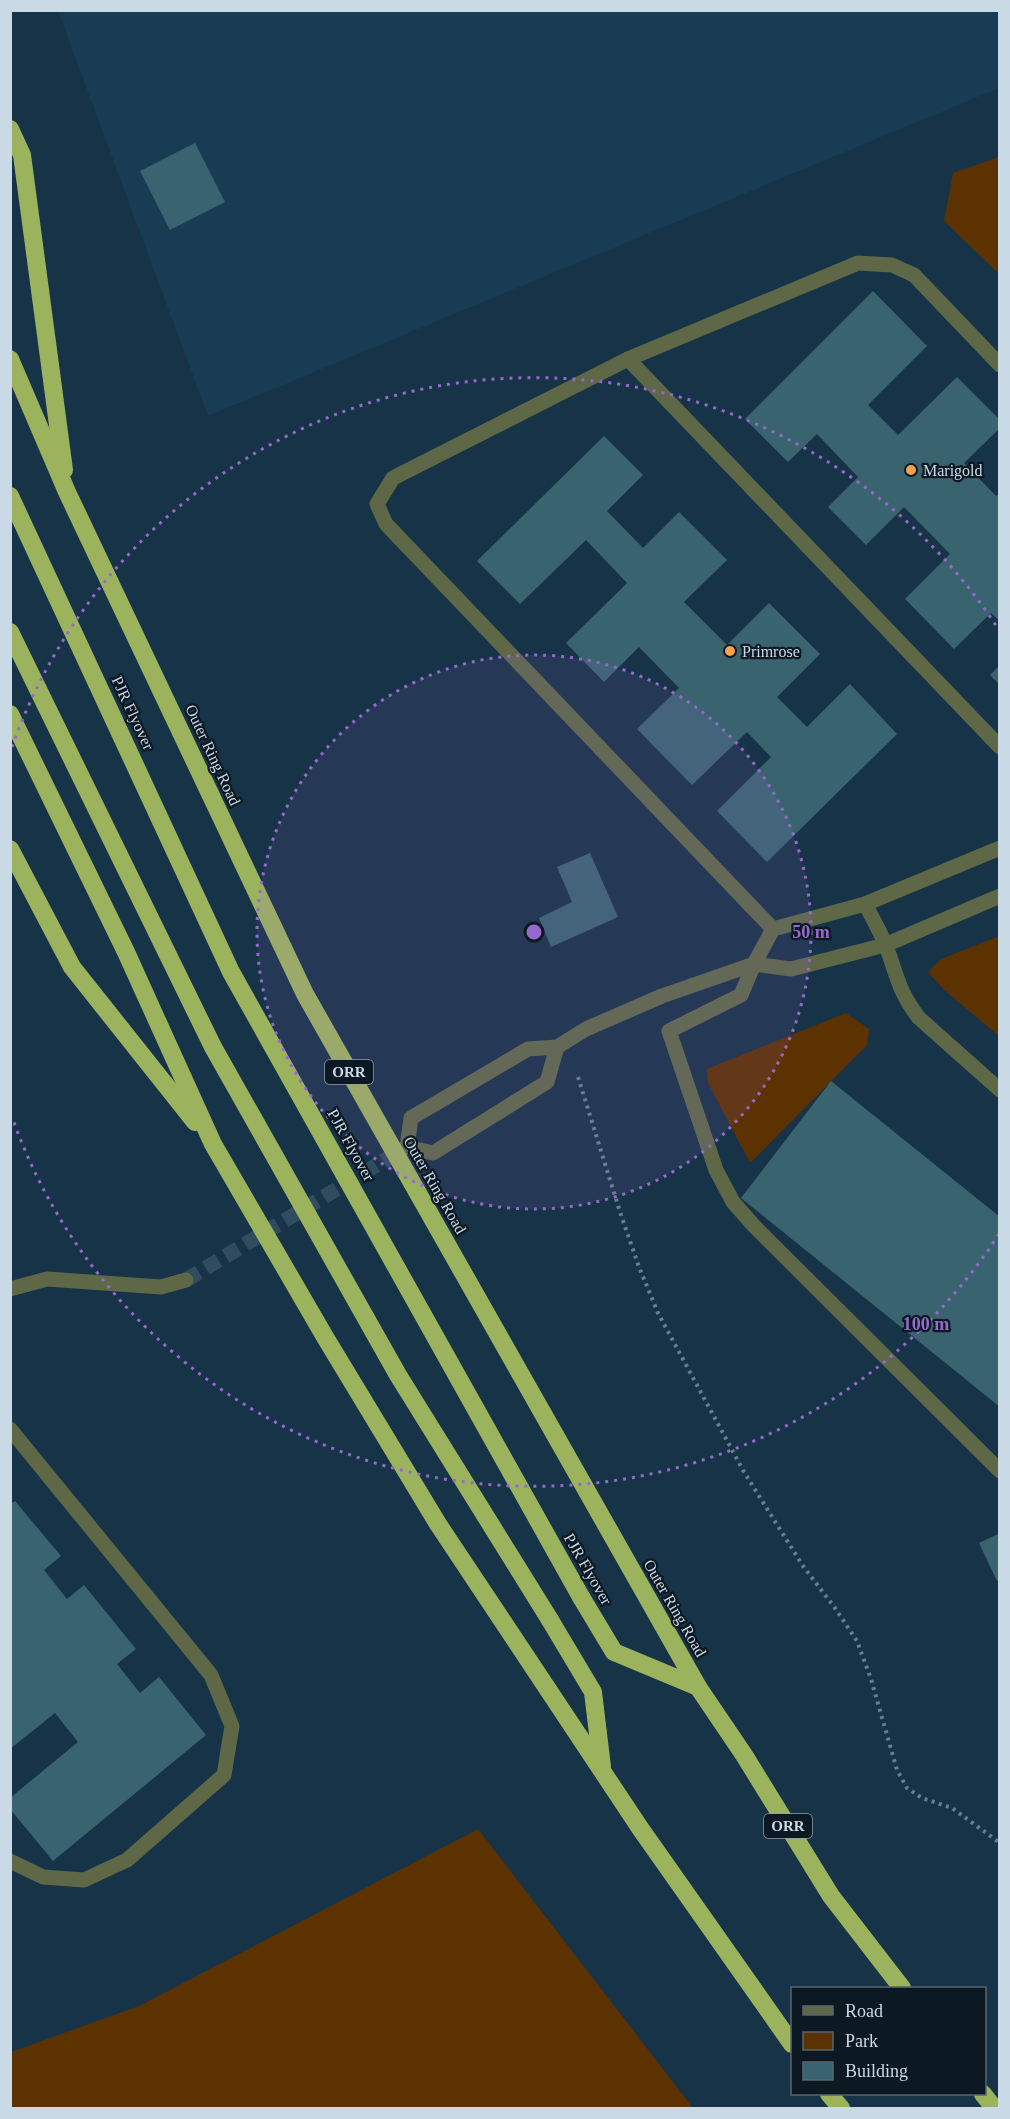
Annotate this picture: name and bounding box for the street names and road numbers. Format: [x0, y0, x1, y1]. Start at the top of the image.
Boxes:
street label: PJR Flyover [108, 673, 158, 754]
street label: Outer Ring Road [181, 702, 244, 809]
road number: ORR [325, 1060, 373, 1084]
street label: PJR Flyover [323, 1106, 378, 1185]
street label: Outer Ring Road [399, 1133, 470, 1237]
street label: PJR Flyover [560, 1530, 616, 1609]
street label: Outer Ring Road [639, 1556, 710, 1660]
road number: ORR [764, 1814, 812, 1838]

